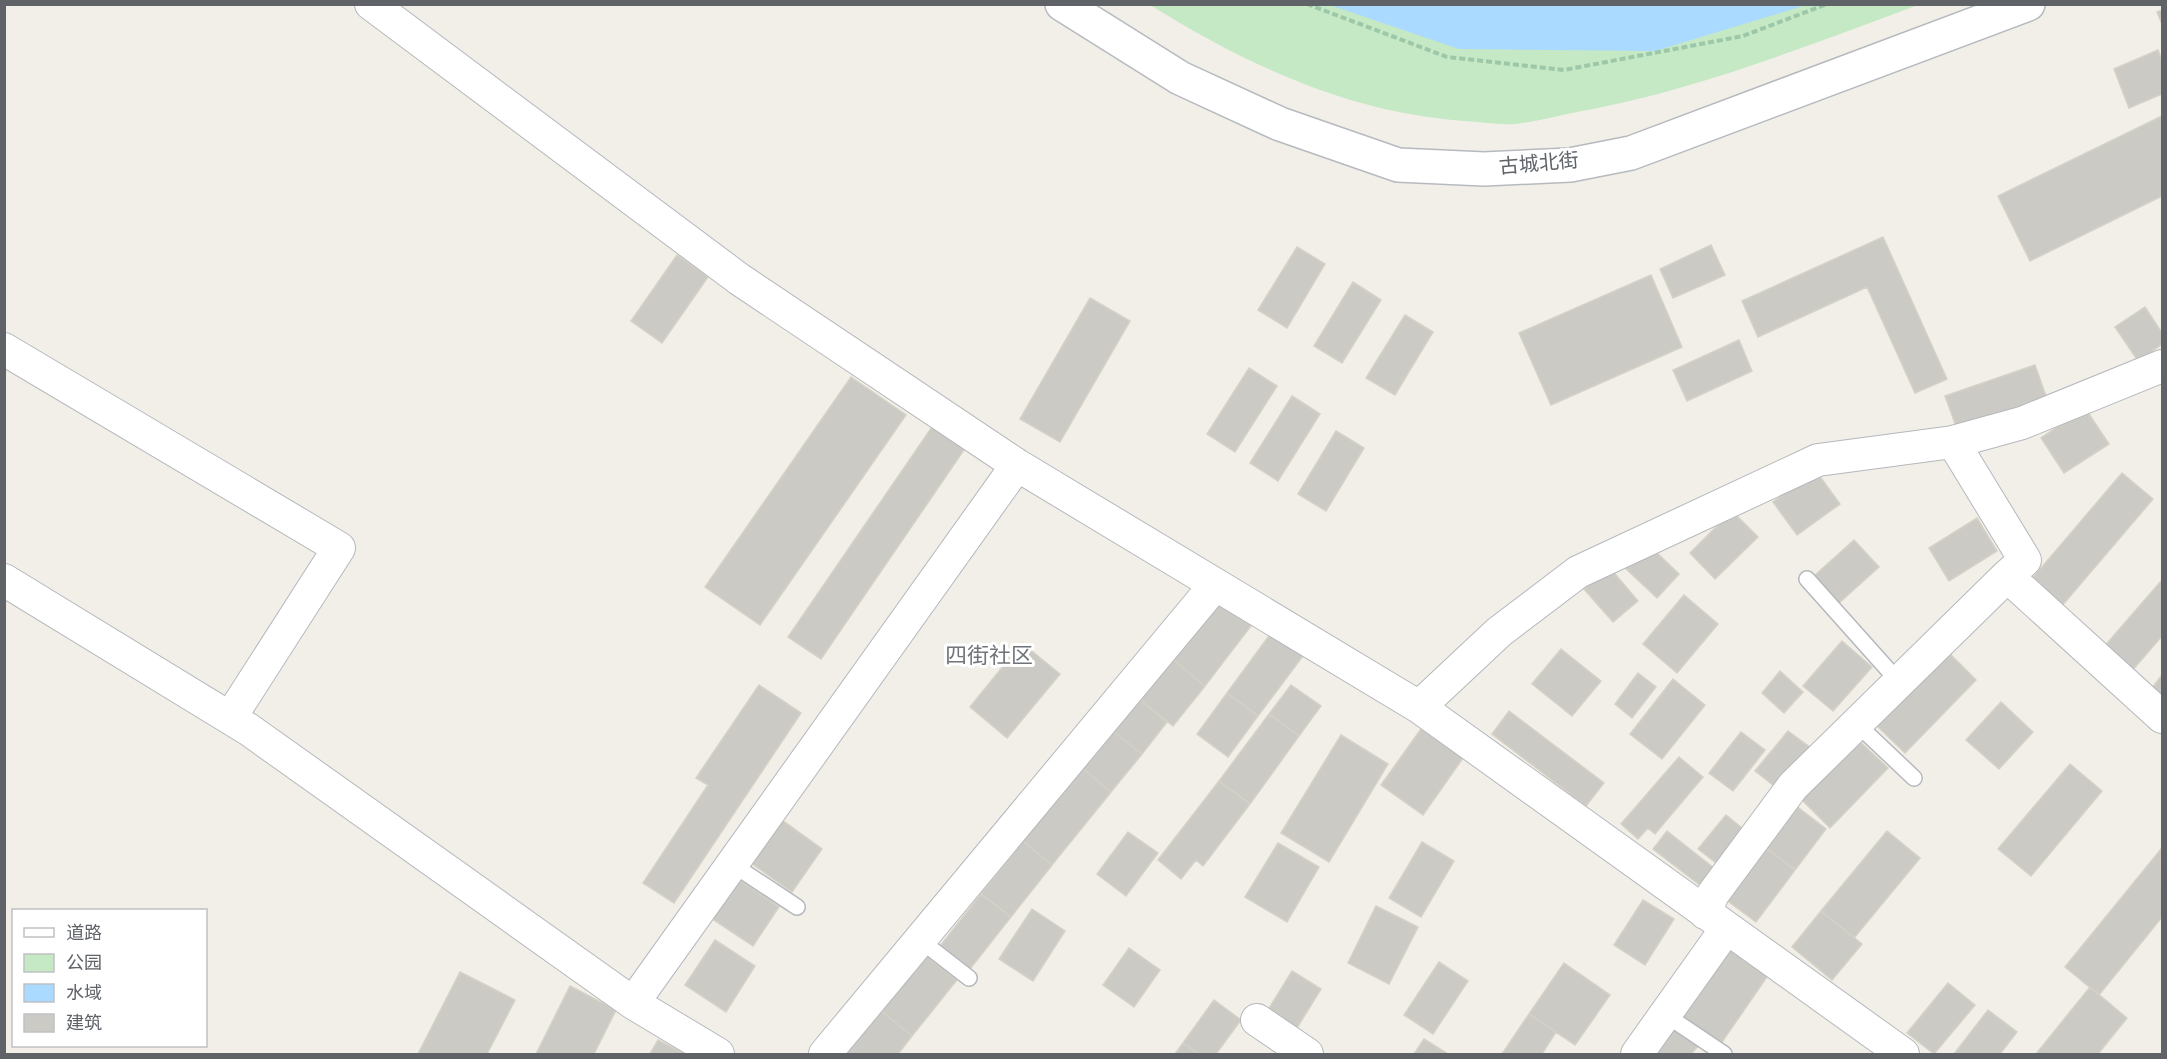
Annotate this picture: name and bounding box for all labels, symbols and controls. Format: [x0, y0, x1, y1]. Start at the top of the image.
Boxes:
street label: 古城北街 [1498, 149, 1580, 181]
district label: 四街社区 [945, 644, 1033, 671]
legend [12, 909, 207, 1047]
text: 道路 [66, 923, 102, 946]
text: 公园 [66, 953, 102, 976]
text: 水域 [66, 983, 102, 1006]
text: 建筑 [66, 1013, 102, 1036]

